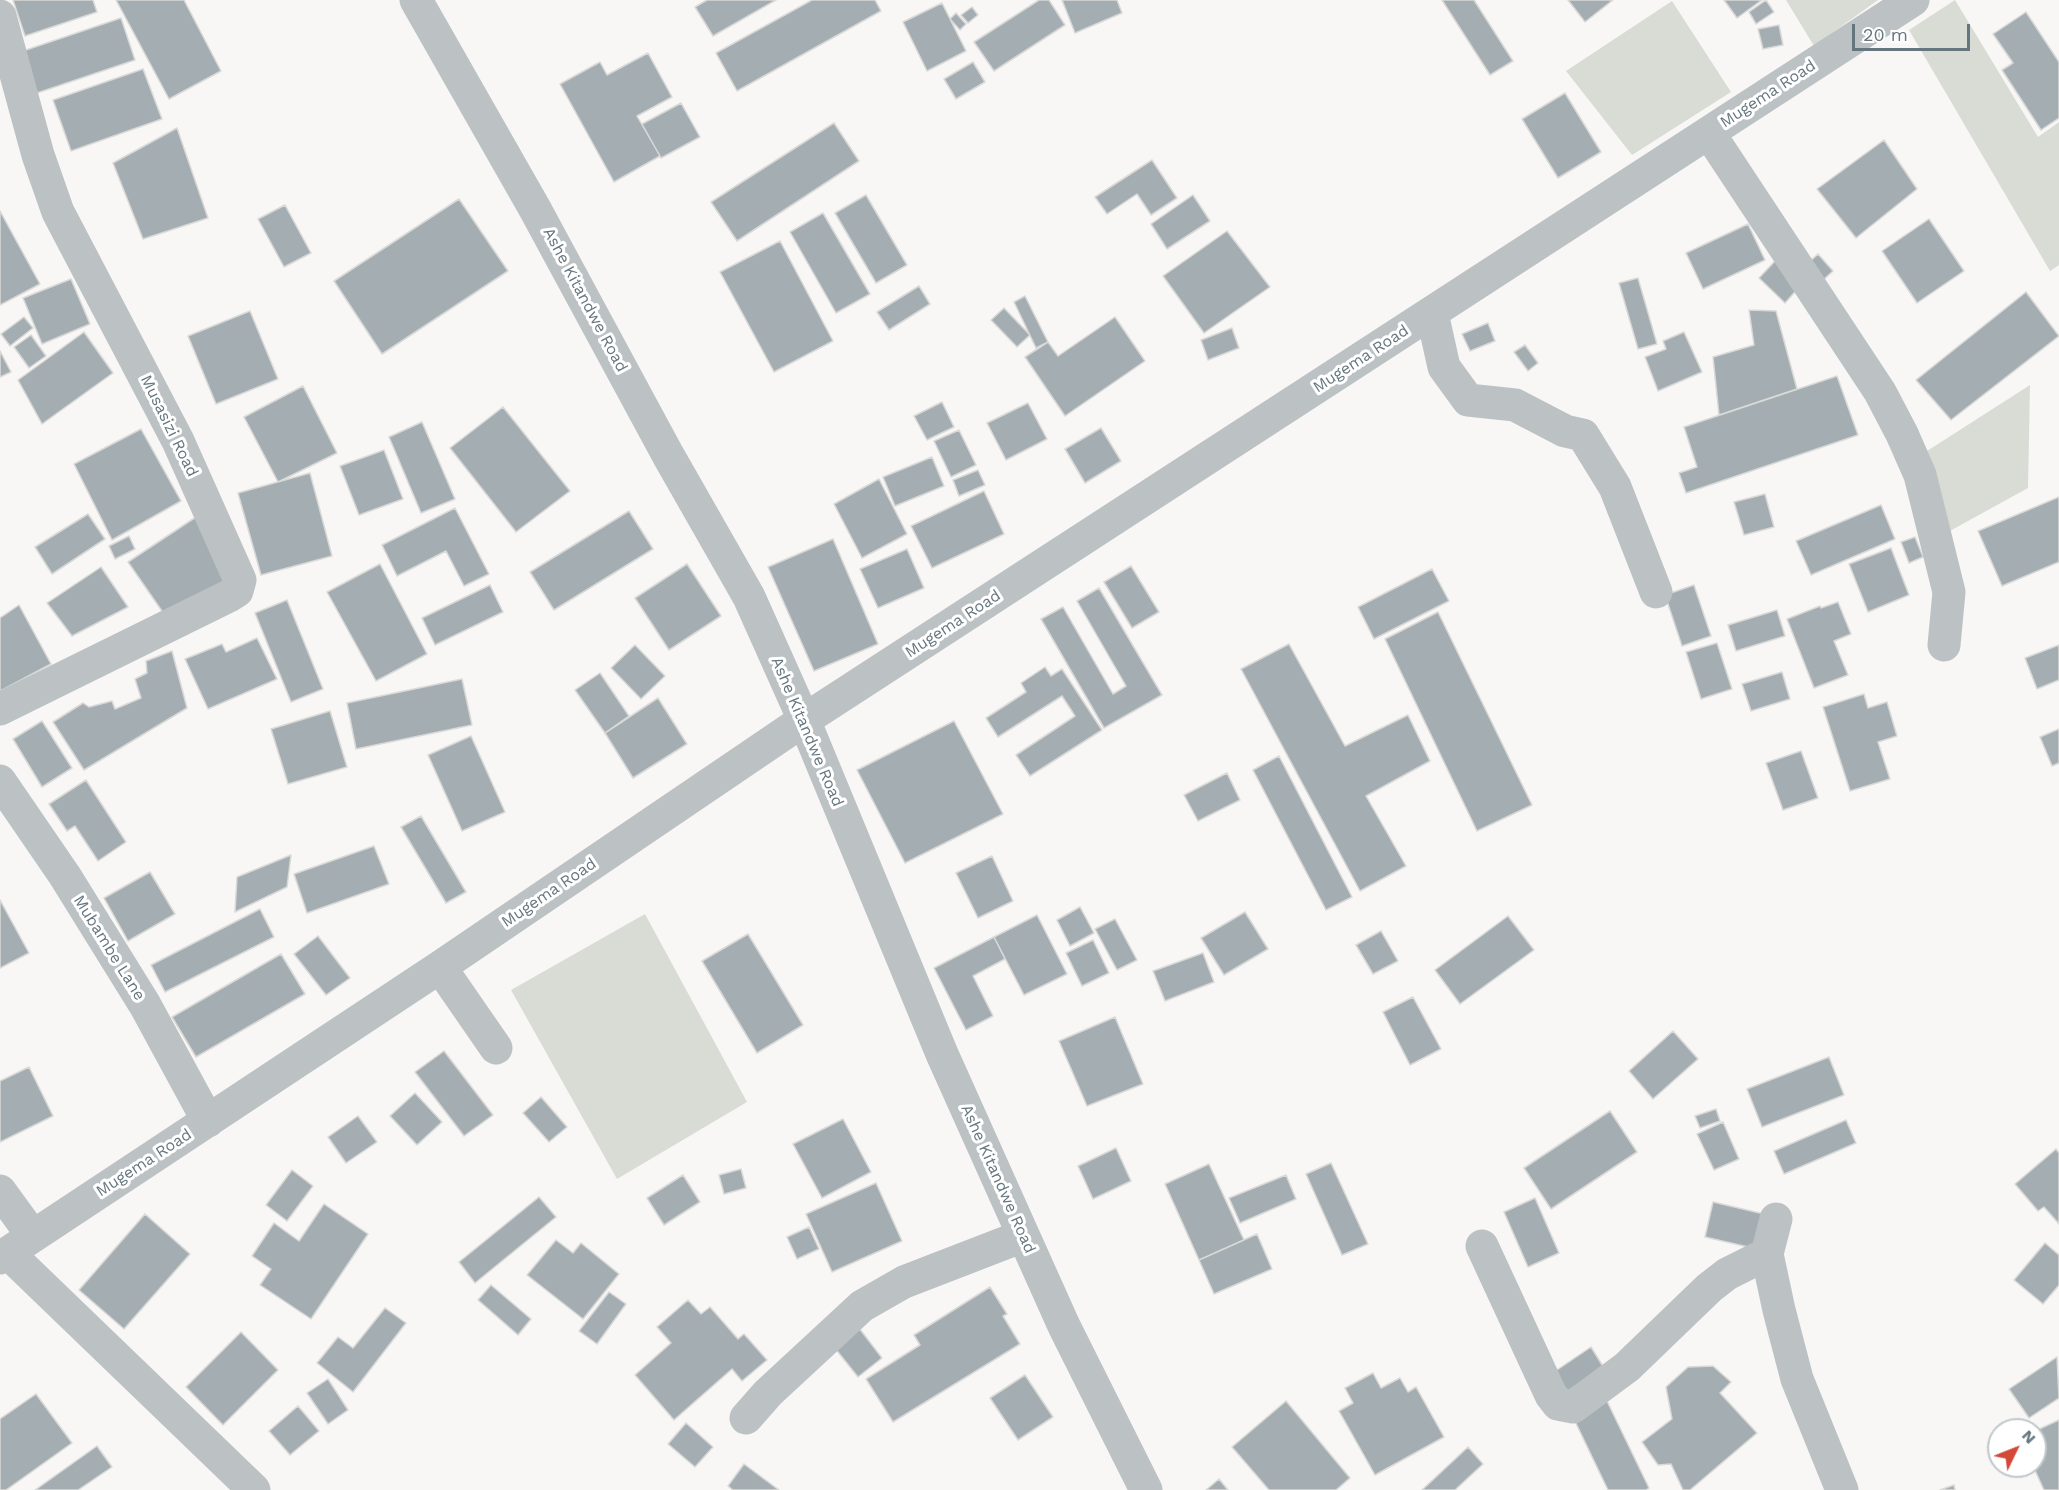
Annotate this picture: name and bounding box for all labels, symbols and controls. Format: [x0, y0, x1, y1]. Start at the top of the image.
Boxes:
scale bar [1855, 12, 1974, 50]
text: 20 m [1863, 24, 1908, 45]
street label: Mugema Road [1717, 56, 1819, 132]
street label: Ashe Kitandwe Road [539, 224, 631, 376]
street label: Mugema Road [1310, 321, 1412, 397]
street label: Musasizi Road [136, 372, 202, 480]
street label: Mugema Road [902, 586, 1004, 662]
street label: Ashe Kitandwe Road [767, 654, 847, 810]
street label: Mugema Road [498, 854, 600, 932]
street label: Mubambe Lane [69, 892, 149, 1004]
street label: Ashe Kitandwe Road [957, 1102, 1039, 1256]
street label: Mugema Road [93, 1125, 195, 1201]
north arrow [1987, 1418, 2047, 1478]
text: N [2018, 1426, 2040, 1448]

